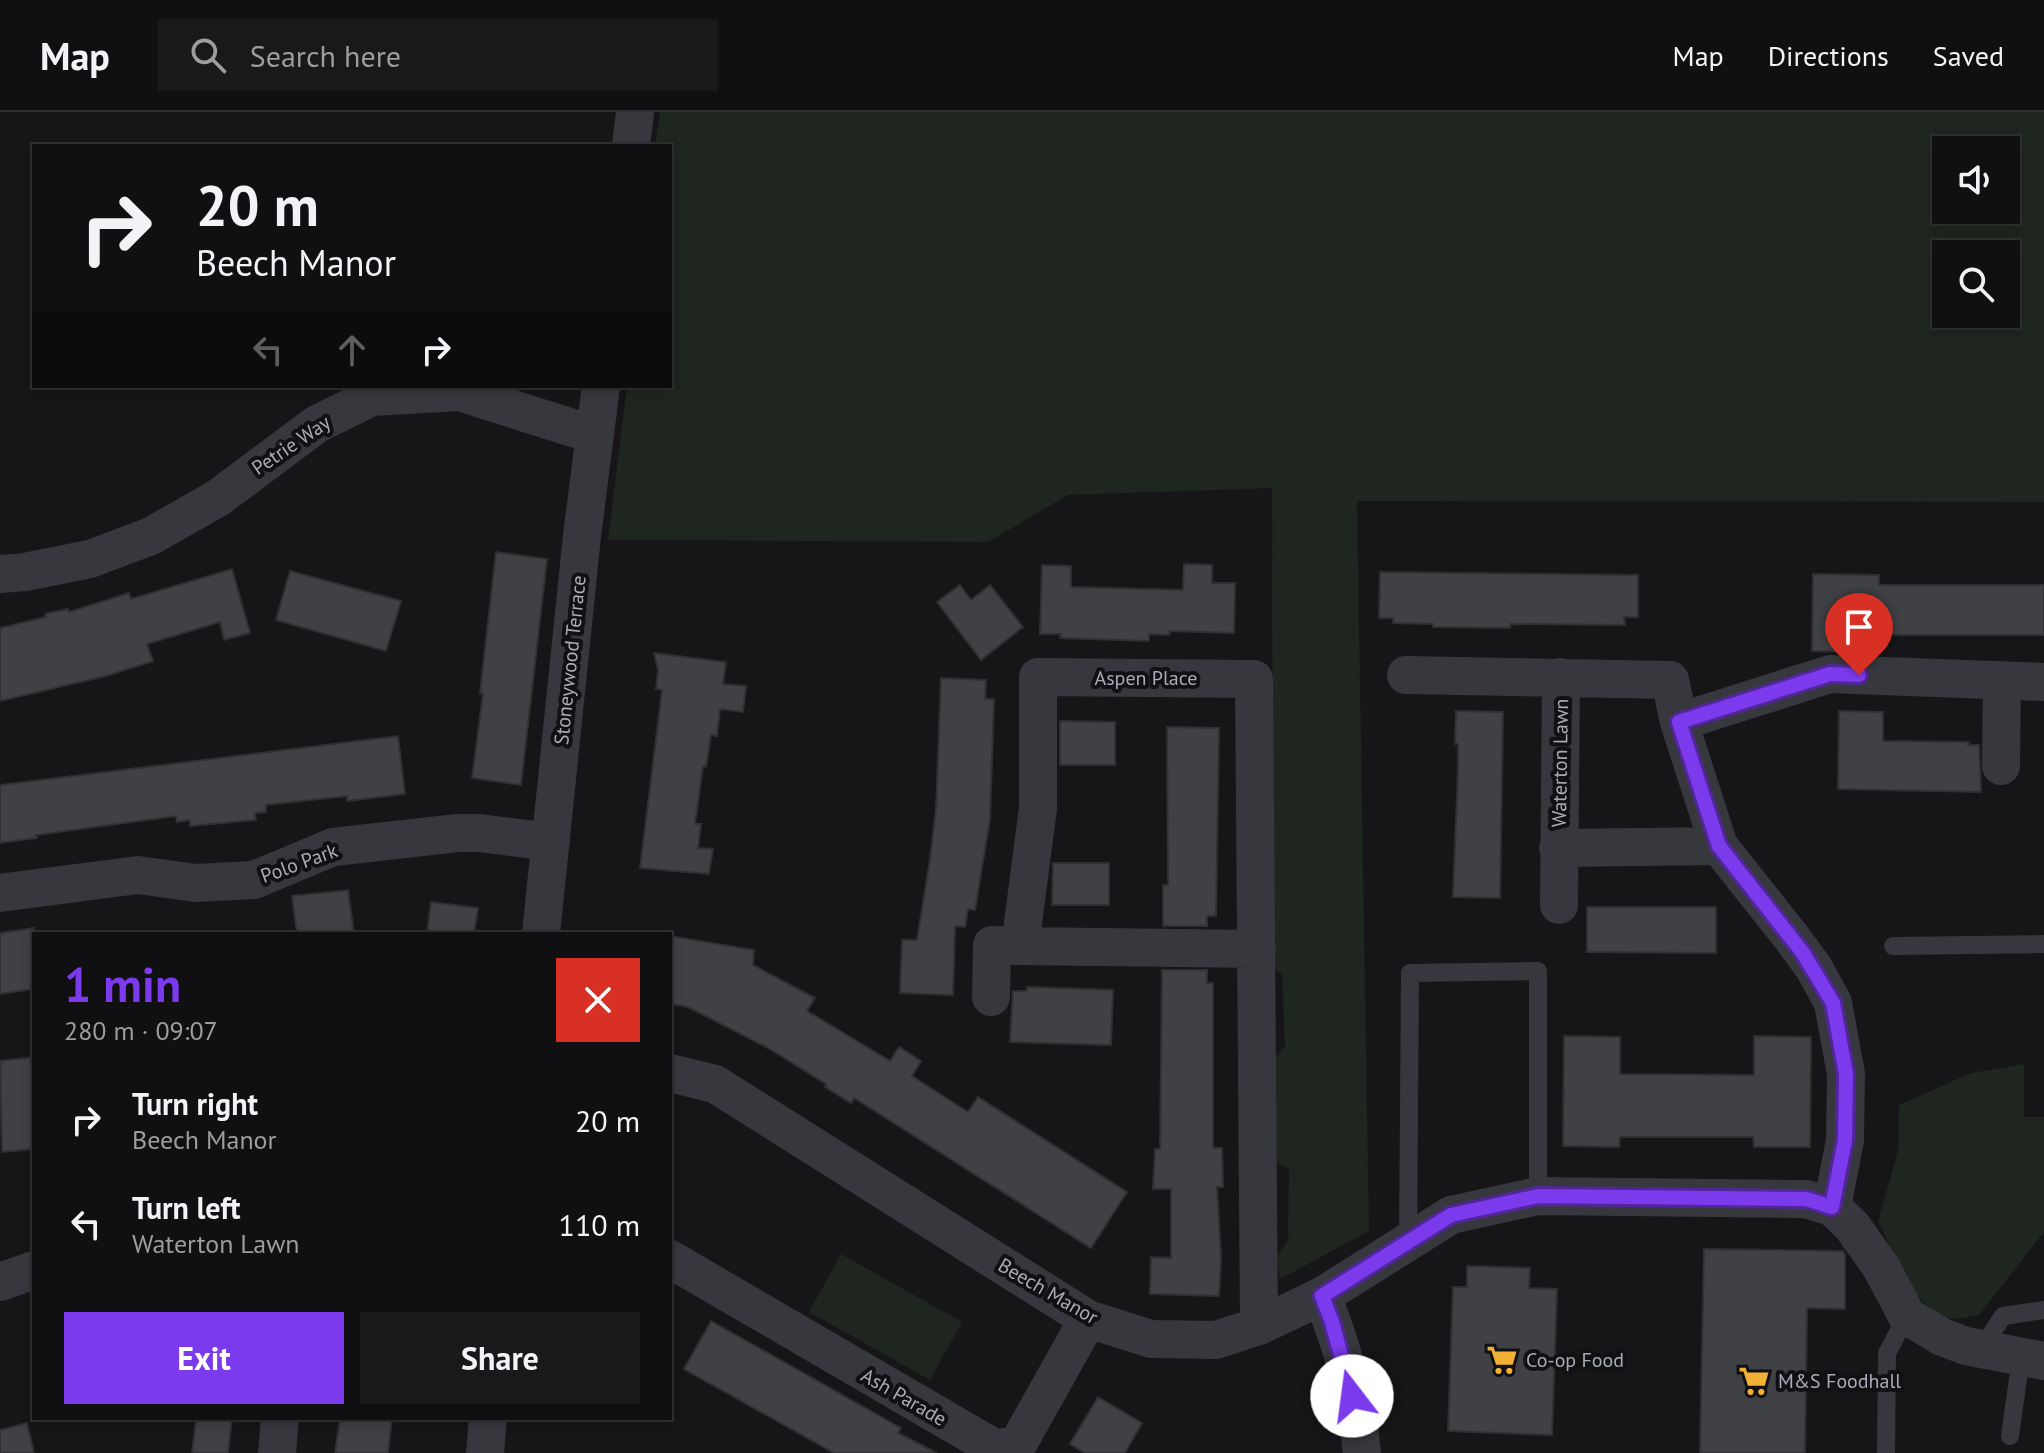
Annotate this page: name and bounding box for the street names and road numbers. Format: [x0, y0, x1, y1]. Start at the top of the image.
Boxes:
street label: Petrie Way [247, 409, 336, 481]
street label: Stoneywood Terrace [548, 574, 592, 746]
street label: Aspen Place [1094, 665, 1198, 691]
street label: Waterton Lawn [1546, 698, 1574, 828]
street label: Polo Park [257, 837, 341, 889]
street label: Beech Manor [993, 1252, 1103, 1330]
street label: Ash Parade [857, 1362, 951, 1432]

